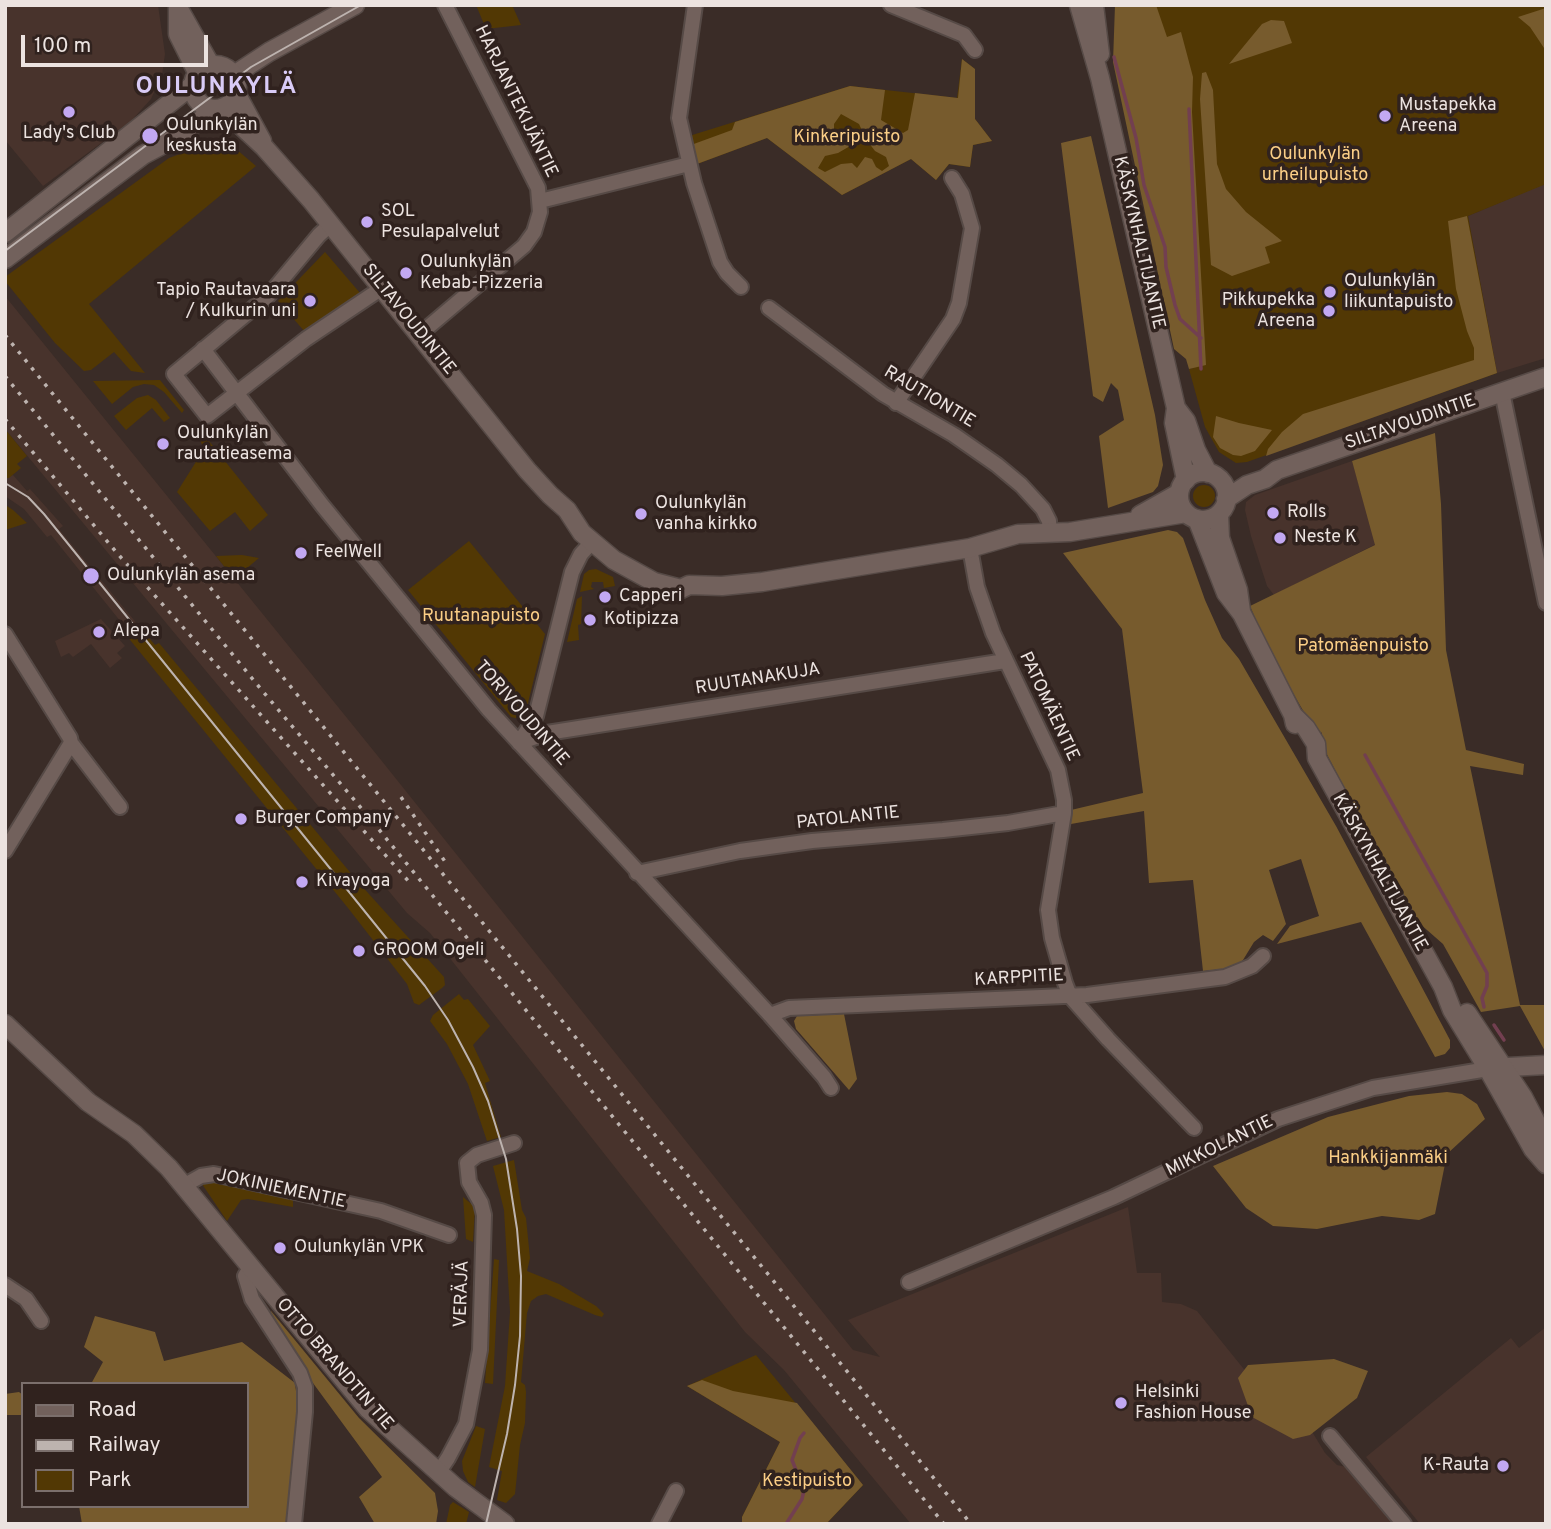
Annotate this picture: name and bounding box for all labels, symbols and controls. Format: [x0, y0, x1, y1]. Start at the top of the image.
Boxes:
scale bar [24, 21, 212, 65]
street label: HARJANTEKIJÄNTIE [469, 22, 561, 182]
text: 100 m [34, 33, 91, 60]
district label: OULUNKYLÄ [137, 74, 297, 102]
place label: Mustapekka Areena [1399, 95, 1496, 138]
marker: Lady's Club [61, 104, 77, 120]
marker: Mustapekka Areena [1377, 108, 1393, 124]
place label: Oulunkylän keskusta [166, 115, 258, 158]
place label: Lady's Club [23, 123, 115, 145]
marker: Oulunkylän keskusta [140, 126, 160, 146]
park label: Kinkeripuisto [794, 127, 900, 149]
park label: Oulunkylän urheilupuisto [1262, 144, 1368, 186]
street label: KÄSKYNHALTIJANTIE [1108, 154, 1168, 332]
place label: SOL Pesulapalvelut [381, 201, 500, 244]
marker: SOL Pesulapalvelut [359, 214, 375, 230]
place label: Oulunkylän Kebab-Pizzeria [420, 252, 543, 294]
street label: SILTAVOUDINTIE [357, 260, 459, 380]
marker: Oulunkylän Kebab-Pizzeria [398, 265, 414, 281]
place label: Oulunkylän liikuntapuisto [1344, 271, 1453, 314]
place label: Tapio Rautavaara / Kulkurin uni [156, 280, 296, 322]
marker: Oulunkylän liikuntapuisto [1322, 284, 1338, 300]
place label: Pikkupekka Areena [1222, 290, 1315, 332]
marker: Tapio Rautavaara / Kulkurin uni [302, 293, 318, 309]
marker: Pikkupekka Areena [1321, 303, 1337, 319]
street label: RAUTIONTIE [879, 362, 979, 434]
street label: SILTAVOUDINTIE [1343, 391, 1479, 455]
place label: Oulunkylän rautatieasema [177, 423, 292, 466]
marker: Oulunkylän rautatieasema [155, 436, 171, 452]
place label: Oulunkylän vanha kirkko [655, 493, 757, 536]
place label: Rolls [1287, 502, 1326, 524]
marker: Rolls [1265, 505, 1281, 521]
marker: Oulunkylän vanha kirkko [633, 506, 649, 522]
place label: Neste K [1294, 527, 1357, 549]
marker: Neste K [1272, 530, 1288, 546]
place label: FeelWell [315, 542, 382, 564]
marker: FeelWell [293, 545, 309, 561]
place label: Oulunkylän asema [107, 565, 255, 587]
marker: Oulunkylän asema [81, 566, 101, 586]
place label: Capperi [619, 586, 682, 608]
marker: Capperi [597, 589, 613, 605]
park label: Ruutanapuisto [422, 606, 540, 628]
place label: Kotipizza [604, 609, 679, 631]
marker: Kotipizza [582, 612, 598, 628]
place label: Alepa [113, 621, 160, 643]
marker: Alepa [91, 624, 107, 640]
park label: Patomäenpuisto [1297, 636, 1429, 658]
street label: PATOMÄENTIE [1013, 649, 1083, 765]
street label: TORIVOUDINTIE [469, 657, 573, 771]
street label: RUUTANAKUJA [694, 659, 822, 701]
street label: KÄSKYNHALTIJANTIE [1327, 790, 1431, 956]
street label: PATOLANTIE [795, 803, 901, 835]
place label: Burger Company [255, 808, 392, 830]
marker: Burger Company [233, 811, 249, 827]
place label: Kivayoga [316, 871, 390, 893]
marker: Kivayoga [294, 874, 310, 890]
place label: GROOM Ogeli [373, 940, 484, 962]
marker: GROOM Ogeli [351, 943, 367, 959]
street label: KARPPITIE [974, 966, 1064, 992]
street label: MIKKOLANTIE [1163, 1112, 1277, 1182]
park label: Hankkijanmäki [1328, 1148, 1448, 1170]
street label: JOKINIEMENTIE [214, 1166, 348, 1214]
place label: Oulunkylän VPK [294, 1237, 424, 1259]
marker: Oulunkylän VPK [272, 1240, 288, 1256]
street label: VERÄJÄ [451, 1260, 475, 1328]
street label: OTTO BRANDTIN TIE [271, 1295, 397, 1435]
legend [21, 1382, 248, 1508]
place label: Helsinki Fashion House [1135, 1382, 1251, 1424]
marker: Helsinki Fashion House [1113, 1395, 1129, 1411]
text: Road [88, 1397, 137, 1424]
text: Railway [88, 1432, 161, 1459]
place label: K-Rauta [1423, 1455, 1489, 1477]
marker: K-Rauta [1495, 1458, 1511, 1474]
text: Park [88, 1467, 131, 1494]
park label: Kestipuisto [762, 1471, 852, 1493]

